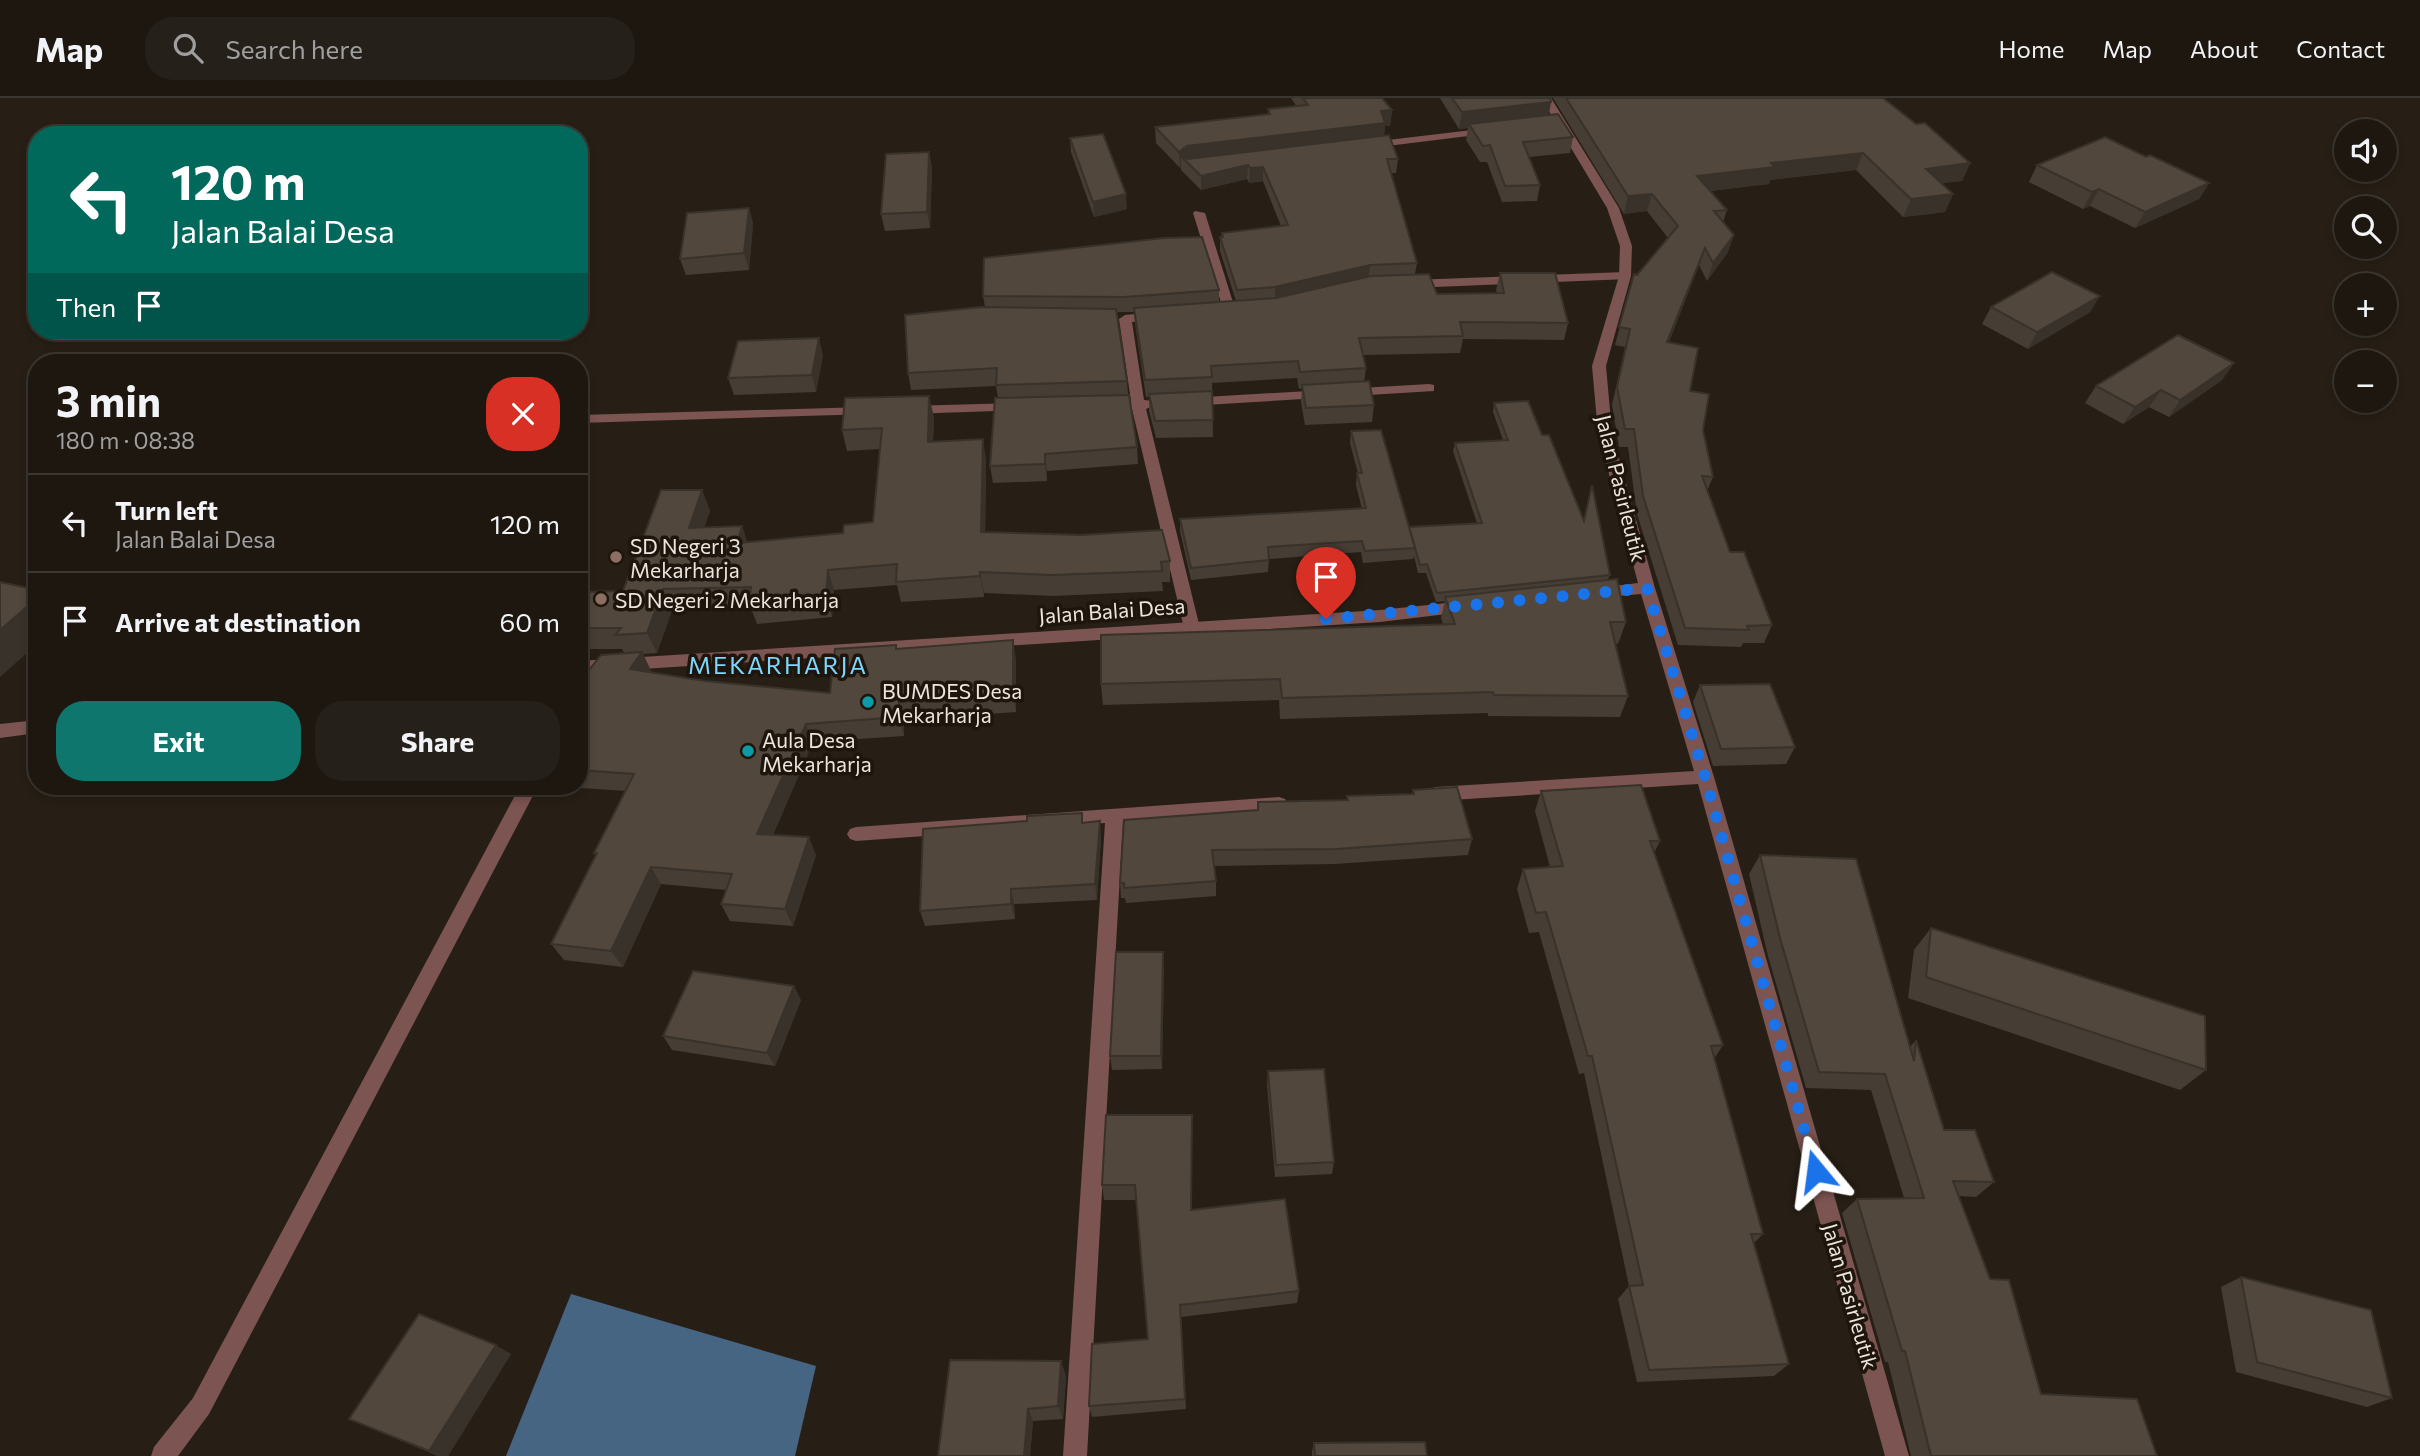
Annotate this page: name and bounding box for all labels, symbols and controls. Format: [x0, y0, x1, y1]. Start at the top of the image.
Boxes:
search box [145, 17, 635, 80]
text: Map [35, 28, 103, 69]
icon: search [169, 29, 207, 67]
text: Search here [225, 33, 363, 64]
text: Home [1999, 34, 2065, 63]
text: Map [2103, 34, 2152, 63]
text: About [2190, 34, 2258, 63]
text: Contact [2296, 34, 2385, 63]
map controls [2334, 119, 2397, 413]
button: sound [2334, 119, 2397, 182]
text: 120 m [171, 150, 305, 210]
icon: left [56, 154, 147, 245]
button: search [2334, 196, 2397, 259]
text: Jalan Balai Desa [171, 210, 395, 250]
button: + [2334, 273, 2397, 336]
icon: arrive [130, 287, 168, 325]
text: Then [56, 291, 116, 322]
button: − [2334, 350, 2397, 413]
text: 3 min [56, 374, 161, 426]
button: close [486, 377, 560, 451]
street label: Jalan Pasirleutik [1592, 412, 1652, 564]
text: 180 m · 08:38 [56, 426, 195, 454]
text: Turn left [115, 494, 218, 525]
icon: left [56, 504, 94, 542]
text: 120 m [490, 508, 560, 539]
text: Jalan Balai Desa [115, 525, 276, 553]
place label: SD Negeri 3 Mekarharja [630, 533, 741, 582]
pin [1296, 547, 1356, 619]
marker: SD Negeri 3 Mekarharja [608, 549, 624, 565]
icon: arrive [1307, 558, 1345, 596]
place label: SD Negeri 2 Mekarharja [615, 587, 839, 612]
marker: SD Negeri 2 Mekarharja [593, 591, 609, 607]
street label: Jalan Balai Desa [1038, 592, 1186, 628]
icon: arrive [56, 602, 94, 640]
text: Arrive at destination [115, 606, 361, 637]
text: 60 m [500, 606, 560, 637]
district label: MEKARHARJA [688, 650, 868, 679]
place label: BUMDES Desa Mekarharja [882, 678, 1022, 727]
marker: BUMDES Desa Mekarharja [860, 694, 876, 710]
button: Exit [56, 701, 301, 781]
button: Share [315, 701, 560, 781]
place label: Aula Desa Mekarharja [762, 727, 872, 776]
marker: Aula Desa Mekarharja [740, 743, 756, 759]
position arrow [1779, 1134, 1853, 1208]
street label: Jalan Pasirleutik [1818, 1220, 1884, 1372]

